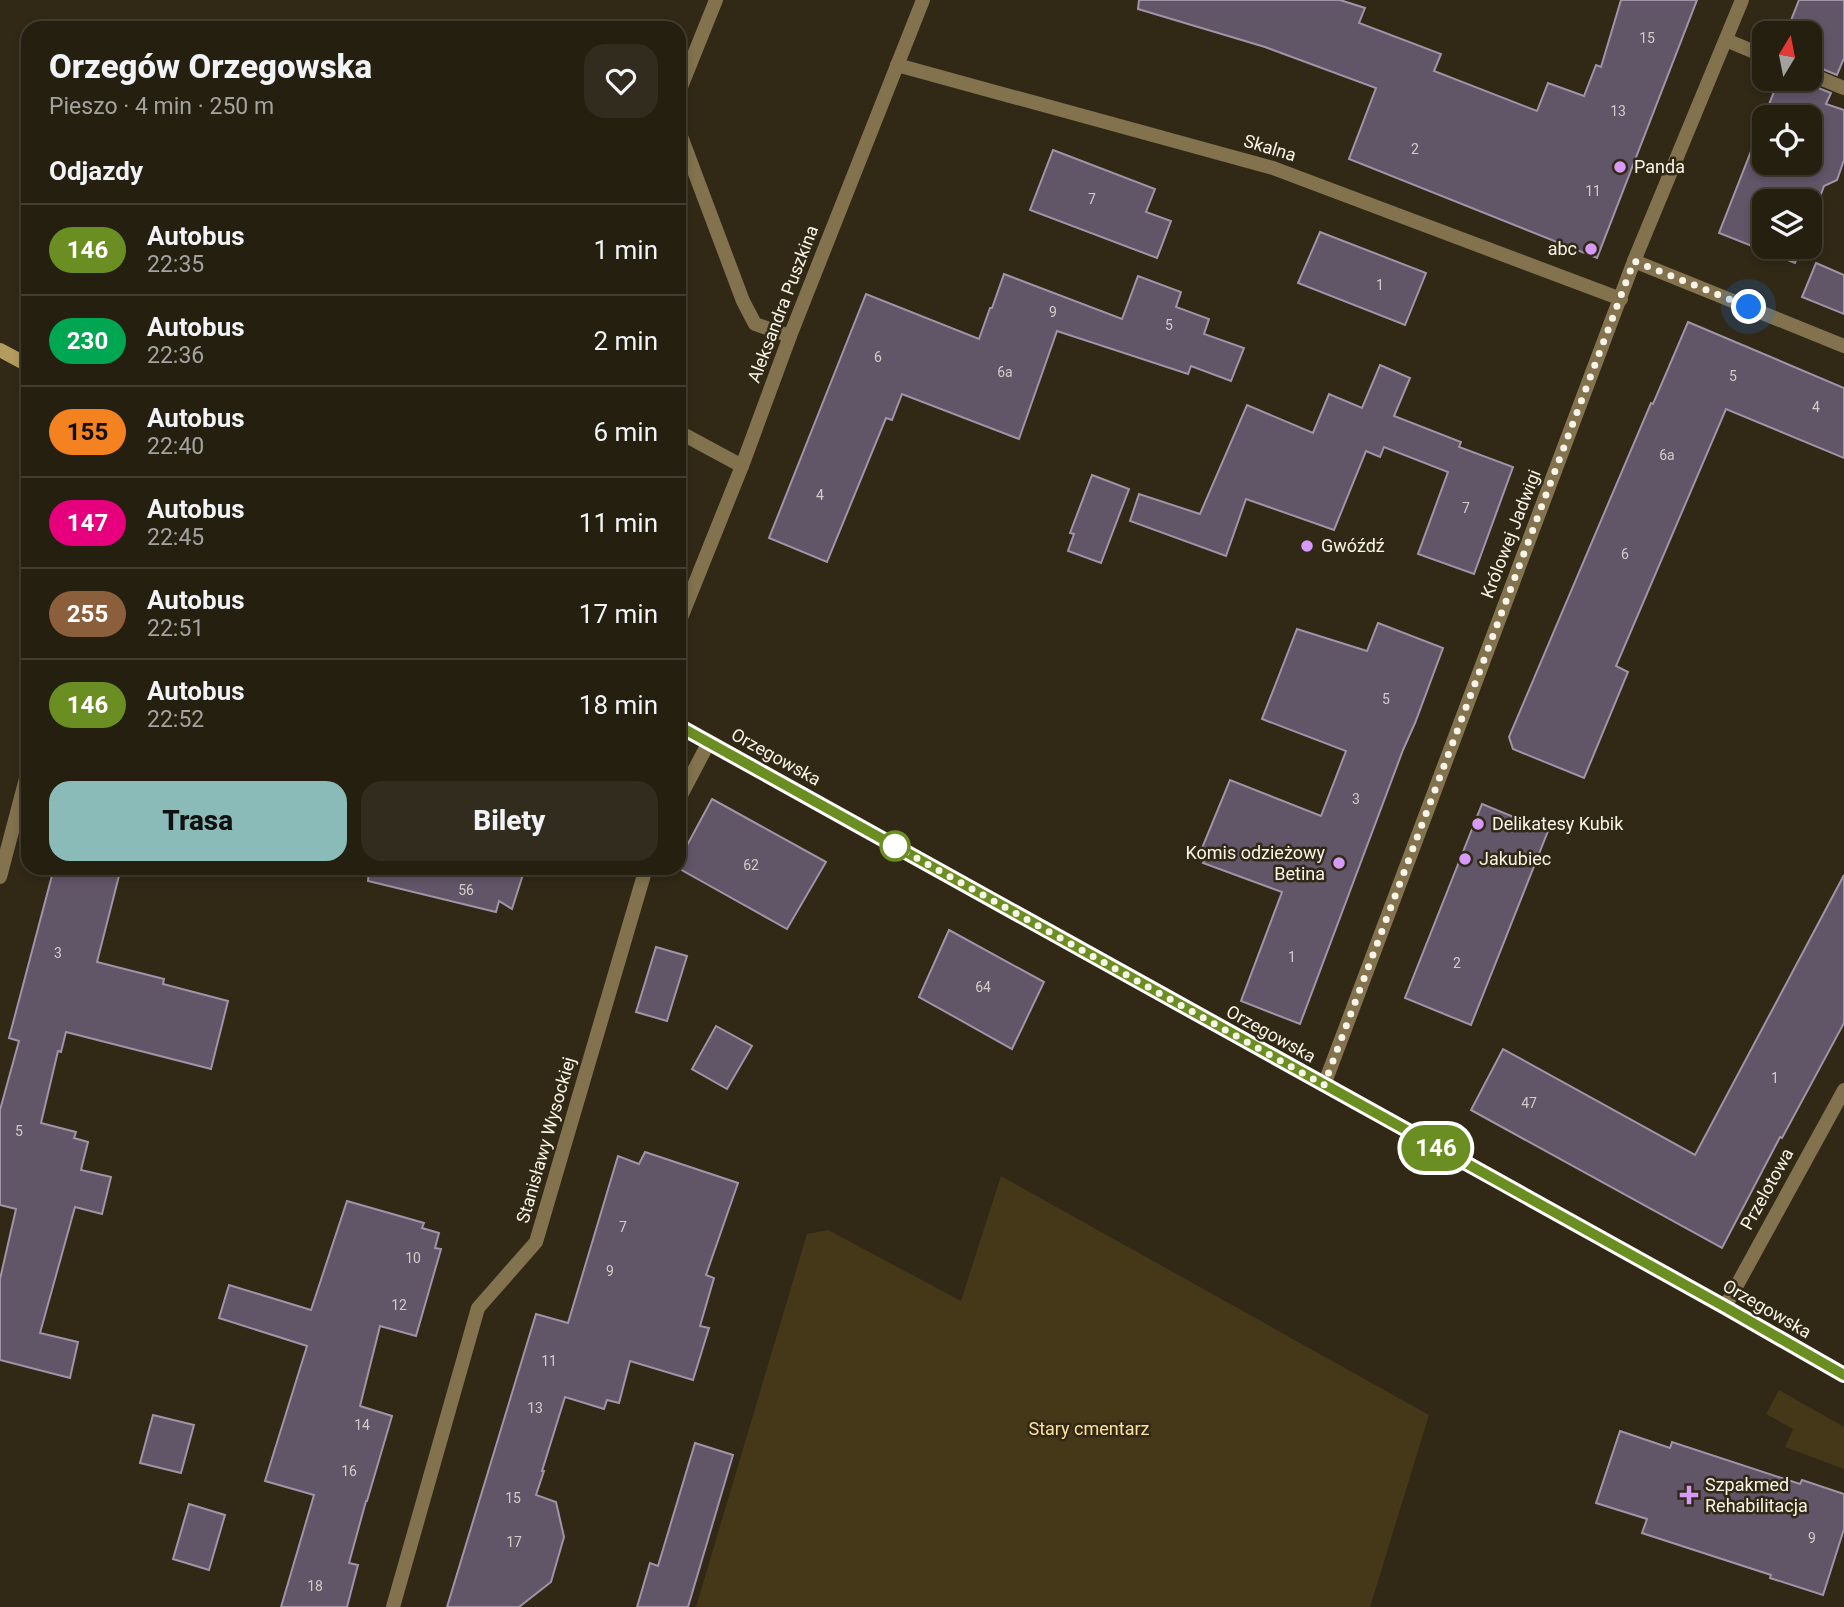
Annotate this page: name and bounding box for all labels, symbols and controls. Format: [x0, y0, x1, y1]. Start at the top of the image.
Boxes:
north arrow [1752, 21, 1822, 91]
map controls [1752, 21, 1822, 259]
house number: 15 [1639, 30, 1655, 46]
button: heart [584, 44, 658, 118]
text: Orzegów Orzegowska [49, 47, 372, 86]
text: Pieszo · 4 min · 250 m [49, 93, 274, 120]
house number: 13 [1610, 103, 1626, 119]
button: locate [1752, 105, 1822, 175]
street label: Skalna [1241, 130, 1299, 165]
house number: 2 [1411, 141, 1419, 157]
text: Odjazdy [49, 156, 143, 186]
place label: Panda [1634, 156, 1685, 177]
marker: Panda [1612, 159, 1628, 175]
house number: 11 [1585, 183, 1601, 199]
button: layers [1752, 189, 1822, 259]
house number: 7 [1088, 191, 1096, 207]
text: Autobus [147, 221, 245, 251]
street label: Aleksandra Puszkina [743, 222, 822, 385]
text: 1 min [593, 235, 658, 265]
text: 146 [67, 236, 108, 264]
place label: abc [1548, 238, 1577, 259]
marker: abc [1583, 241, 1599, 257]
text: 22:35 [147, 251, 204, 278]
house number: 1 [1376, 277, 1384, 293]
your location [1731, 289, 1766, 324]
house number: 9 [1049, 304, 1057, 320]
text: Autobus [147, 312, 245, 342]
house number: 5 [1165, 317, 1173, 333]
text: 2 min [593, 326, 658, 356]
text: 230 [67, 327, 108, 355]
text: 22:36 [147, 342, 204, 369]
house number: 6 [874, 349, 882, 365]
house number: 6a [997, 364, 1013, 380]
house number: 5 [1729, 368, 1737, 384]
house number: 4 [1812, 399, 1820, 415]
text: Autobus [147, 403, 245, 433]
text: 6 min [593, 417, 658, 447]
text: 155 [67, 418, 108, 446]
text: 22:40 [147, 433, 204, 460]
house number: 6a [1659, 447, 1675, 463]
street label: Królowej Jadwigi [1476, 466, 1545, 601]
house number: 4 [816, 487, 824, 503]
text: Autobus [147, 494, 245, 524]
house number: 7 [1462, 500, 1470, 516]
text: 11 min [579, 508, 658, 538]
text: 147 [67, 509, 108, 537]
text: 22:45 [147, 524, 204, 551]
place label: Gwóźdź [1321, 535, 1385, 556]
marker: Gwóźdź [1299, 538, 1315, 554]
house number: 6 [1621, 546, 1629, 562]
text: Autobus [147, 585, 245, 615]
text: 17 min [579, 599, 658, 629]
text: 255 [67, 600, 108, 628]
text: 22:51 [147, 615, 204, 642]
text: Autobus [147, 676, 245, 706]
text: 18 min [579, 690, 658, 720]
text: 146 [67, 691, 108, 719]
house number: 5 [1382, 691, 1390, 707]
text: 22:52 [147, 706, 204, 733]
street label: Orzegowska [728, 723, 825, 790]
button: Trasa [49, 781, 347, 861]
button: Bilety [361, 781, 658, 861]
house number: 3 [1352, 791, 1360, 807]
place label: Delikatesy Kubik [1492, 813, 1624, 834]
marker: Delikatesy Kubik [1470, 816, 1486, 832]
unlabelled marker [880, 831, 910, 861]
place label: Komis odzieżowy Betina [1185, 842, 1325, 884]
place label: Jakubiec [1479, 848, 1551, 869]
marker: Jakubiec [1457, 851, 1473, 867]
marker: Komis odzieżowy Betina [1331, 855, 1347, 871]
house number: 62 [743, 857, 759, 873]
house number: 56 [458, 882, 474, 898]
house number: 3 [54, 945, 62, 961]
house number: 1 [1288, 949, 1296, 965]
house number: 2 [1453, 955, 1461, 971]
house number: 64 [975, 979, 991, 995]
street label: Orzegowska [1223, 1000, 1320, 1067]
street label: Stanisławy Wysockiej [512, 1054, 579, 1225]
house number: 1 [1771, 1070, 1779, 1086]
house number: 47 [1521, 1095, 1537, 1111]
house number: 5 [15, 1123, 23, 1139]
line badge: 146 [1396, 1125, 1476, 1171]
text: 146 [1415, 1134, 1457, 1162]
street label: Przelotowa [1736, 1144, 1797, 1233]
house number: 7 [619, 1219, 627, 1235]
house number: 10 [405, 1250, 421, 1266]
house number: 9 [606, 1263, 614, 1279]
street label: Orzegowska [1719, 1275, 1815, 1342]
house number: 12 [391, 1297, 407, 1313]
house number: 11 [541, 1353, 557, 1369]
house number: 13 [527, 1400, 543, 1416]
house number: 14 [354, 1417, 370, 1433]
park label: Stary cmentarz [1028, 1418, 1150, 1439]
house number: 16 [341, 1463, 357, 1479]
place label: Szpakmed Rehabilitacja [1705, 1474, 1808, 1516]
marker: Szpakmed Rehabilitacja [1679, 1485, 1699, 1505]
house number: 15 [505, 1490, 521, 1506]
house number: 9 [1808, 1530, 1816, 1546]
house number: 17 [506, 1534, 522, 1550]
house number: 18 [307, 1578, 323, 1594]

